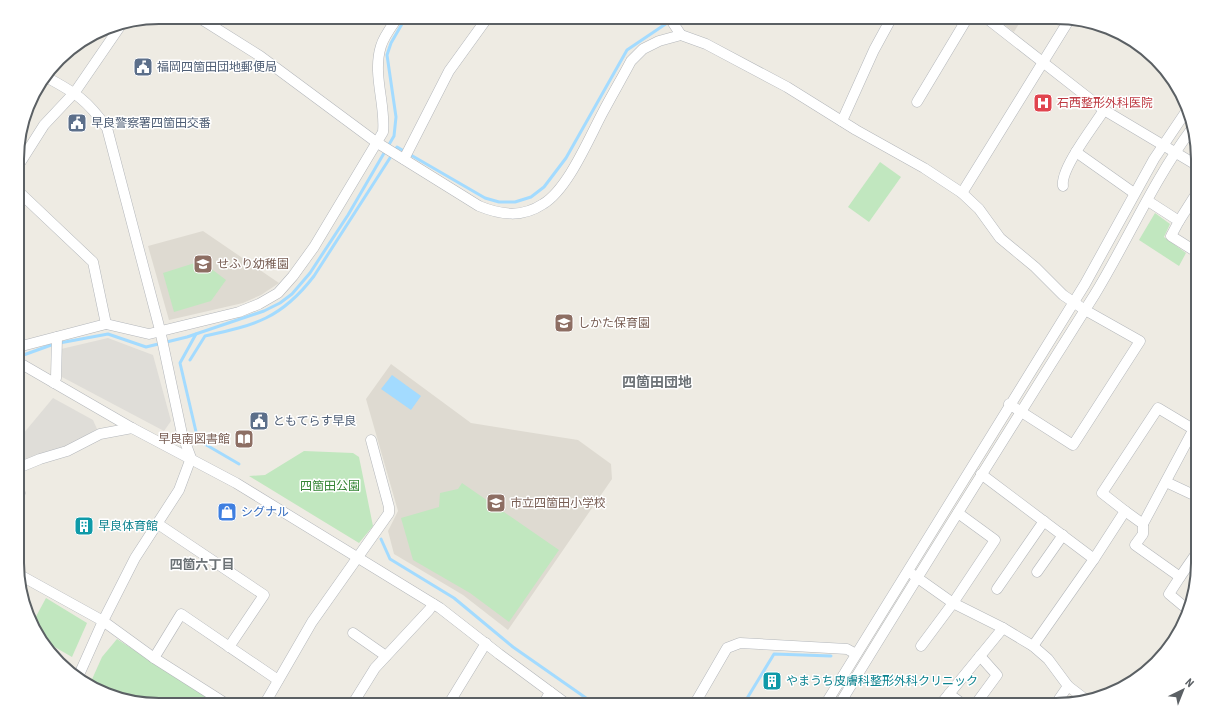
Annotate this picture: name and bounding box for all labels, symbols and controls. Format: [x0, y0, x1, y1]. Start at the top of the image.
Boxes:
public building icon: 福岡四箇田団地郵便局 [132, 56, 154, 78]
place label: 福岡四箇田団地郵便局 [157, 60, 277, 74]
hospital icon: 石西整形外科医院 [1032, 92, 1054, 114]
place label: 石西整形外科医院 [1057, 96, 1153, 110]
public building icon: 早良警察署四箇田交番 [66, 112, 88, 134]
place label: 早良警察署四箇田交番 [91, 116, 211, 130]
school or university icon: せふり幼稚園 [192, 253, 214, 275]
place label: せふり幼稚園 [217, 257, 289, 271]
school or university icon: しかた保育園 [553, 312, 575, 334]
place label: しかた保育園 [578, 316, 650, 330]
district label: 四箇田団地 [622, 374, 692, 390]
public building icon: ともてらす早良 [248, 410, 270, 432]
place label: ともてらす早良 [273, 414, 356, 428]
library icon: 早良南図書館 [233, 428, 255, 450]
place label: 早良南図書館 [158, 432, 230, 446]
park label: 四箇田公園 [300, 479, 360, 493]
school or university icon: 市立四箇田小学校 [485, 492, 507, 514]
place label: 市立四箇田小学校 [510, 496, 606, 510]
shop icon: シグナル [216, 501, 238, 523]
place label: シグナル [241, 505, 289, 519]
building icon: 早良体育館 [73, 515, 95, 537]
place label: 早良体育館 [98, 519, 158, 533]
district label: 四箇六丁目 [169, 557, 235, 572]
building icon: やまうち皮膚科整形外科クリニック [761, 670, 783, 692]
north arrow [1163, 670, 1203, 710]
place label: やまうち皮膚科整形外科クリニック [786, 674, 978, 688]
text: N [1183, 676, 1197, 690]

